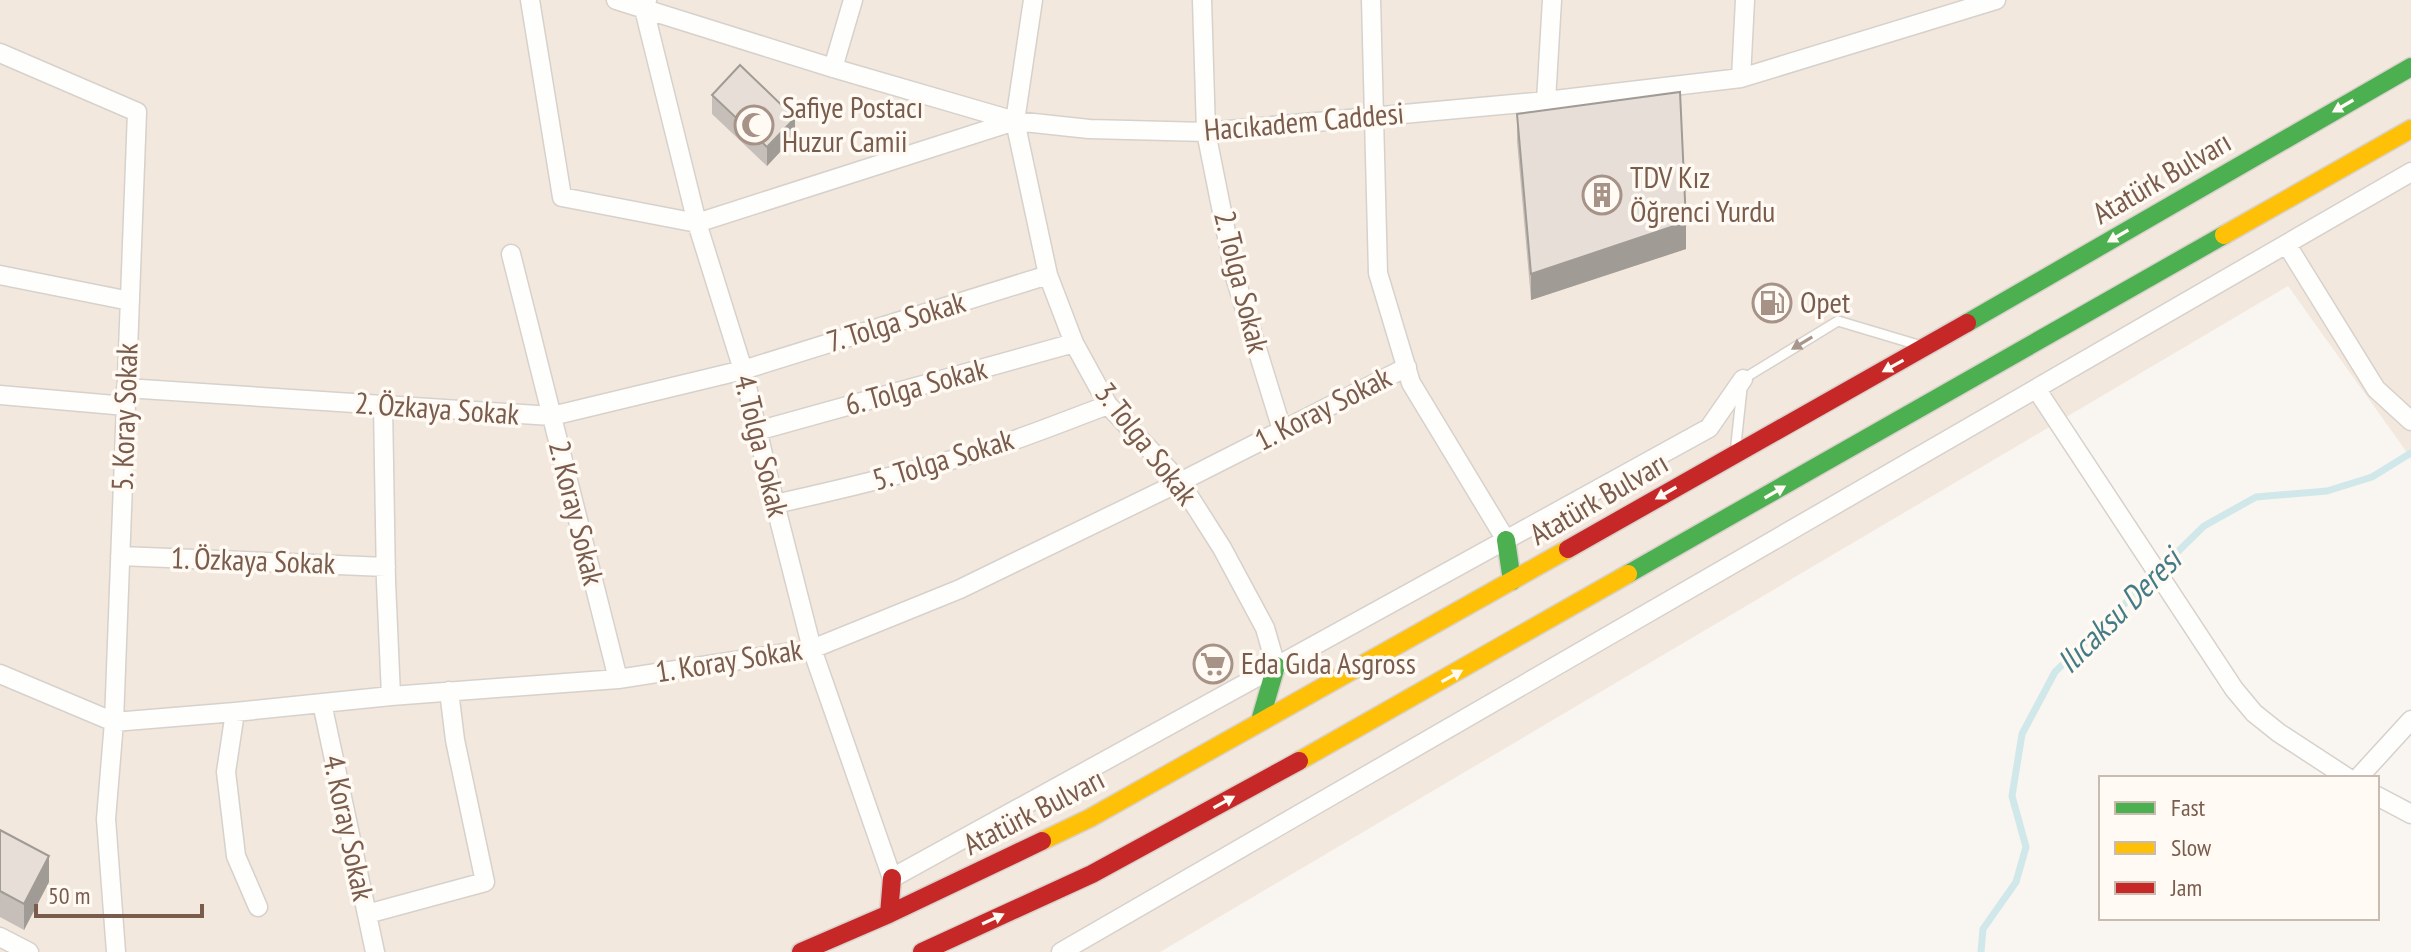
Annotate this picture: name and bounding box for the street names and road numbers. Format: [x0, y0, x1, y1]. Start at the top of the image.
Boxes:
street label: Hacıkadem Caddesi [1202, 92, 1405, 149]
street label: Atatürk Bulvarı [2085, 121, 2237, 232]
street label: 2. Tolga Sokak [1206, 207, 1279, 357]
street label: 7. Tolga Sokak [822, 281, 970, 360]
street label: 5. Koray Sokak [101, 342, 146, 492]
street label: 6. Tolga Sokak [840, 348, 991, 423]
street label: 1. Koray Sokak [1248, 357, 1397, 459]
street label: 4. Tolga Sokak [726, 371, 799, 521]
street label: 3. Tolga Sokak [1087, 374, 1207, 513]
street label: 2. Özkaya Sokak [354, 382, 521, 433]
street label: 5. Tolga Sokak [867, 419, 1018, 498]
street label: 2. Koray Sokak [541, 436, 614, 589]
street label: Atatürk Bulvarı [1522, 442, 1674, 553]
street label: 1. Özkaya Sokak [170, 537, 336, 582]
street label: 1. Koray Sokak [653, 629, 805, 690]
street label: 4. Koray Sokak [315, 751, 384, 904]
street label: Atatürk Bulvarı [956, 758, 1110, 863]

